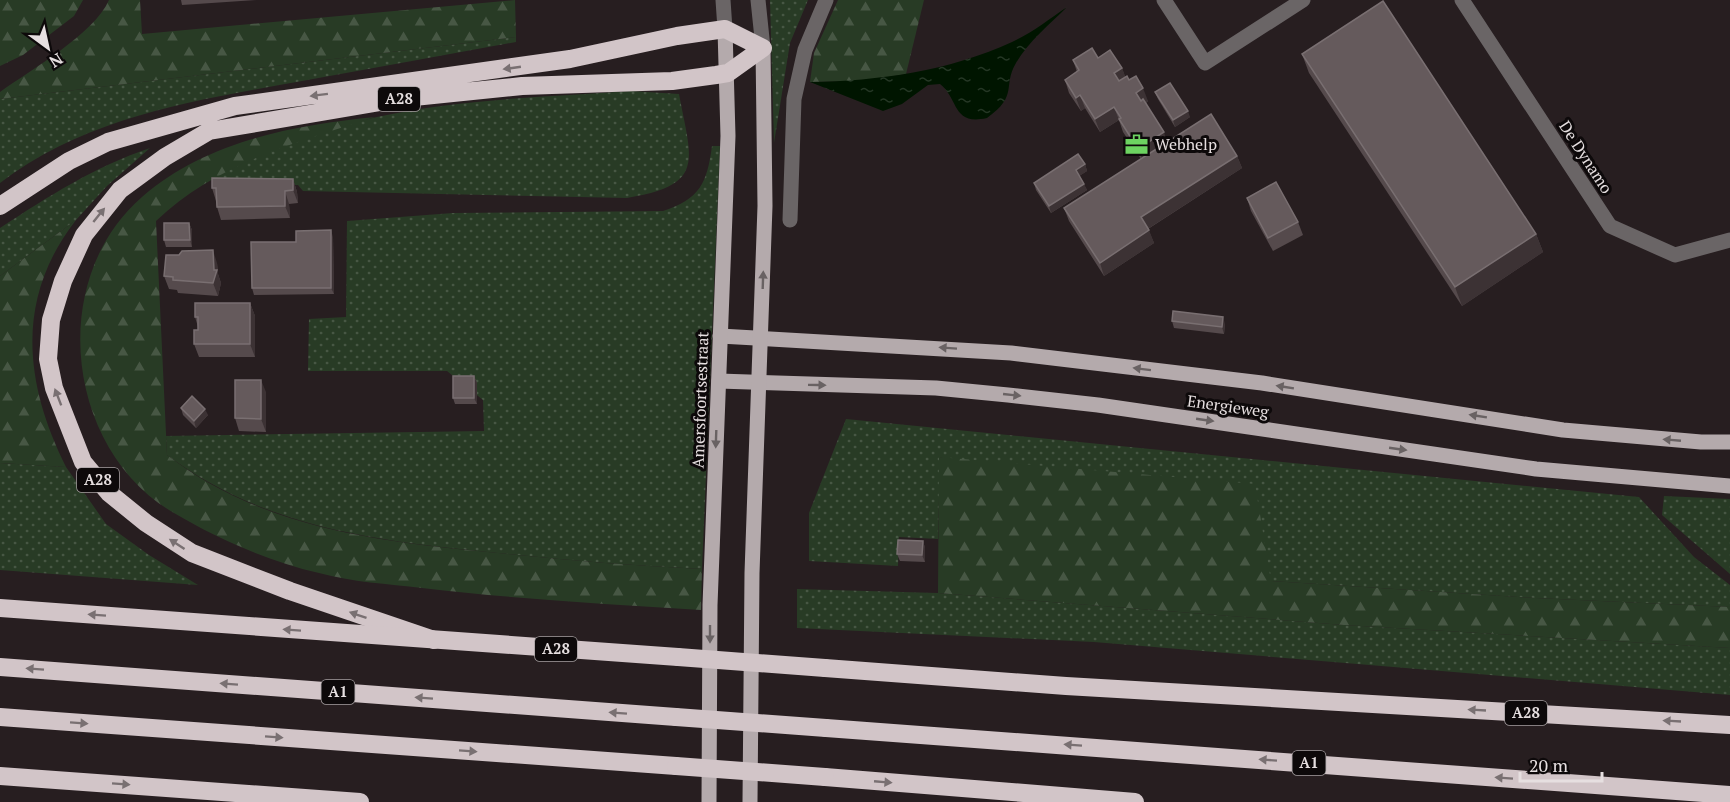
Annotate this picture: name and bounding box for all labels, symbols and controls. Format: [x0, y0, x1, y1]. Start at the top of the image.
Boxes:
north arrow [18, 18, 78, 78]
text: N [45, 48, 67, 73]
one-way arrow [503, 63, 522, 72]
road number: A28 [378, 87, 420, 111]
one-way arrow [310, 90, 329, 100]
street label: De Dynamo [1554, 116, 1618, 198]
office icon: Webhelp [1124, 131, 1150, 157]
place label: Webhelp [1155, 133, 1217, 155]
one-way arrow [93, 208, 105, 223]
one-way arrow [758, 270, 767, 289]
street label: Amersfoortsestraat [687, 331, 713, 469]
one-way arrow [938, 343, 957, 353]
one-way arrow [1132, 364, 1151, 373]
one-way arrow [808, 380, 827, 389]
one-way arrow [1276, 382, 1295, 391]
one-way arrow [53, 388, 63, 406]
street label: Energieweg [1186, 389, 1271, 423]
one-way arrow [1002, 390, 1021, 400]
one-way arrow [1468, 412, 1487, 421]
one-way arrow [1196, 416, 1215, 425]
one-way arrow [711, 430, 721, 449]
one-way arrow [1662, 435, 1681, 445]
one-way arrow [1389, 444, 1408, 453]
road number: A28 [77, 468, 119, 492]
one-way arrow [169, 538, 186, 549]
one-way arrow [349, 609, 367, 619]
one-way arrow [88, 611, 107, 620]
one-way arrow [282, 625, 301, 635]
one-way arrow [705, 625, 715, 644]
road number: A28 [535, 637, 577, 661]
one-way arrow [25, 665, 44, 674]
one-way arrow [220, 679, 239, 689]
road number: A1 [322, 680, 354, 704]
one-way arrow [414, 693, 433, 703]
road number: A28 [1505, 701, 1547, 725]
one-way arrow [1467, 706, 1486, 715]
one-way arrow [609, 708, 628, 717]
one-way arrow [1662, 717, 1681, 726]
one-way arrow [70, 718, 89, 728]
one-way arrow [264, 732, 283, 742]
one-way arrow [1064, 741, 1083, 750]
scale bar [1520, 745, 1602, 783]
one-way arrow [459, 746, 478, 756]
road number: A1 [1292, 751, 1326, 775]
text: 20 m [1529, 753, 1569, 777]
one-way arrow [1258, 755, 1277, 765]
one-way arrow [1495, 773, 1514, 783]
one-way arrow [874, 777, 893, 787]
one-way arrow [112, 780, 131, 789]

